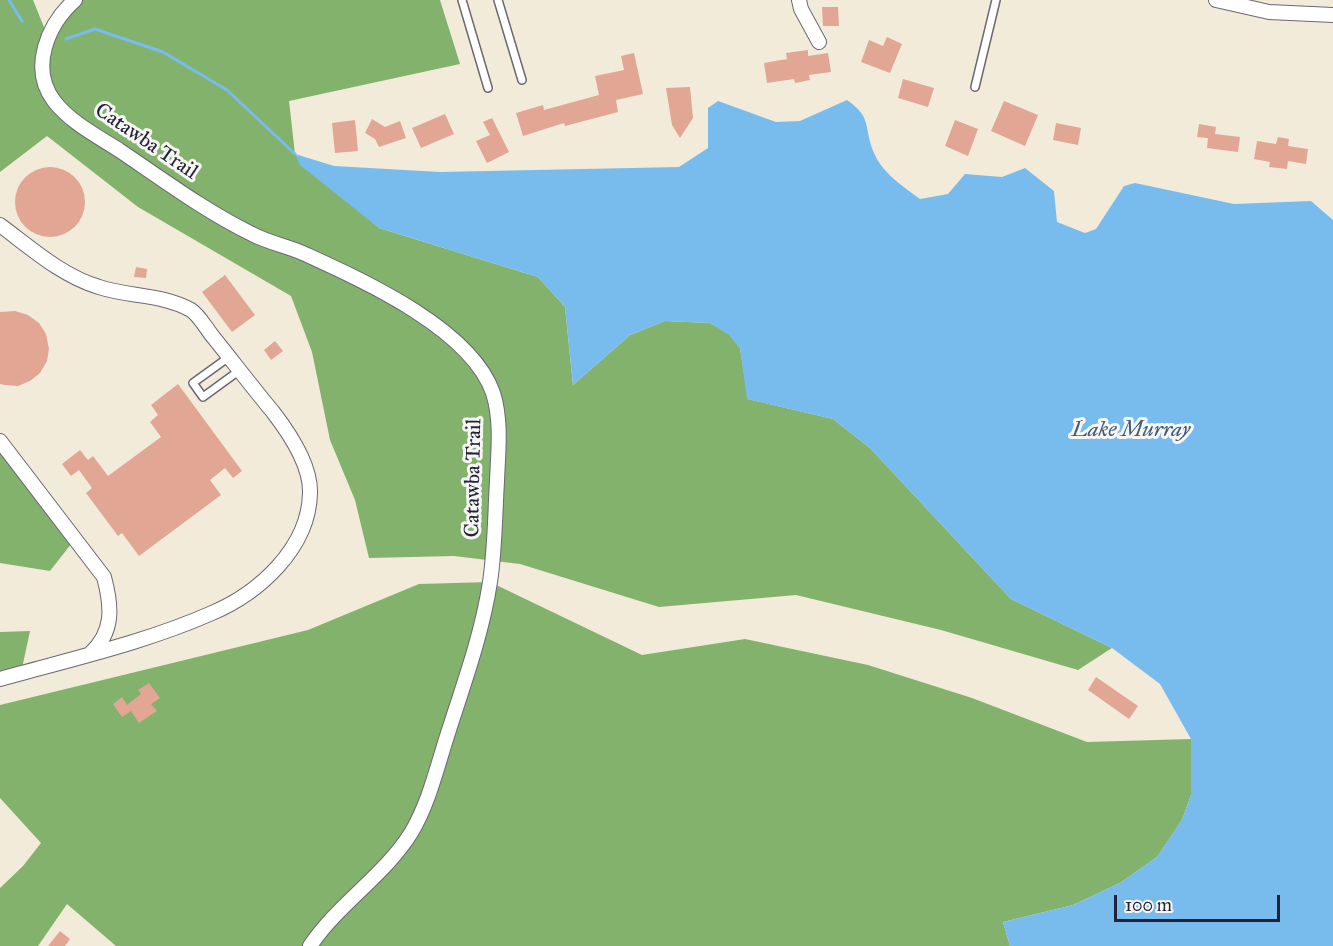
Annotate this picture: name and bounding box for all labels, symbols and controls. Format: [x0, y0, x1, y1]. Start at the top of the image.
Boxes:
street label: Catawba Trail [90, 98, 202, 186]
street label: Catawba Trail [460, 418, 488, 538]
water label: Lake Murray [1072, 418, 1190, 444]
scale bar [1117, 883, 1284, 921]
text: 100 m [1125, 894, 1172, 916]

